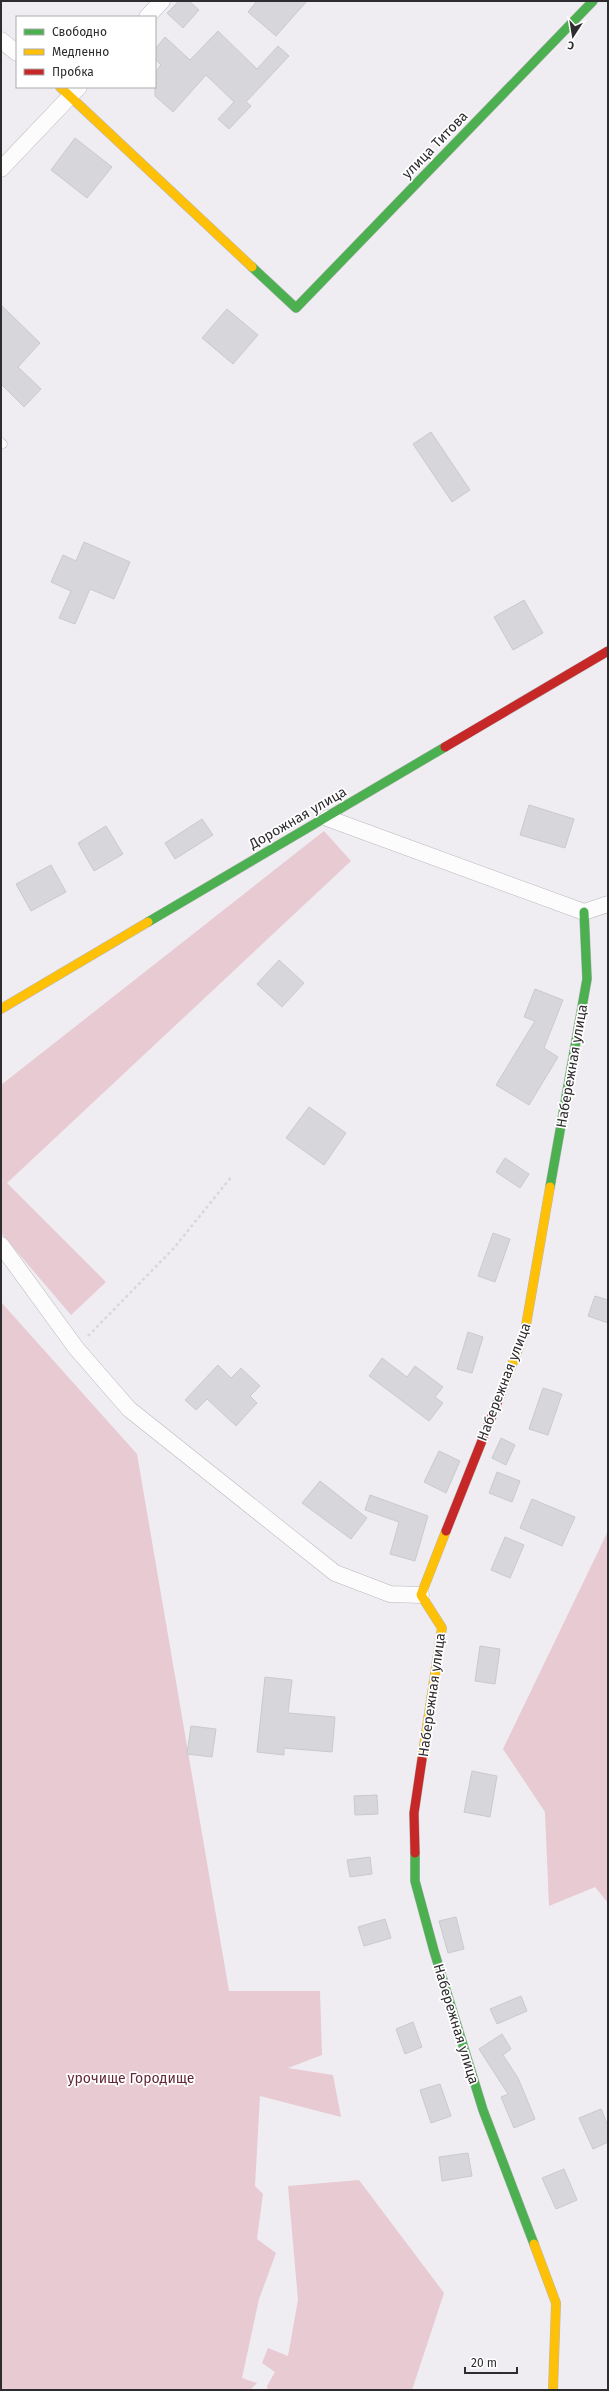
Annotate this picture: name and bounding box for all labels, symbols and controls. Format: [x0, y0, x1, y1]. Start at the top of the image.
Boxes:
legend [16, 16, 156, 88]
north arrow [553, 16, 593, 56]
text: Свободно [52, 25, 107, 39]
text: С [566, 38, 575, 52]
text: Медленно [52, 45, 109, 59]
text: Пробка [52, 65, 94, 79]
street label: улица Титова [399, 108, 471, 182]
street label: Дорожная улица [245, 783, 350, 853]
street label: Набережная улица [553, 1003, 591, 1129]
street label: Набережная улица [474, 1321, 534, 1443]
street label: Набережная улица [415, 1632, 449, 1758]
street label: Набережная улица [430, 1962, 482, 2086]
park label: урочище Городище [68, 2070, 194, 2087]
scale bar [465, 2349, 517, 2375]
text: 20 m [471, 2356, 497, 2370]

